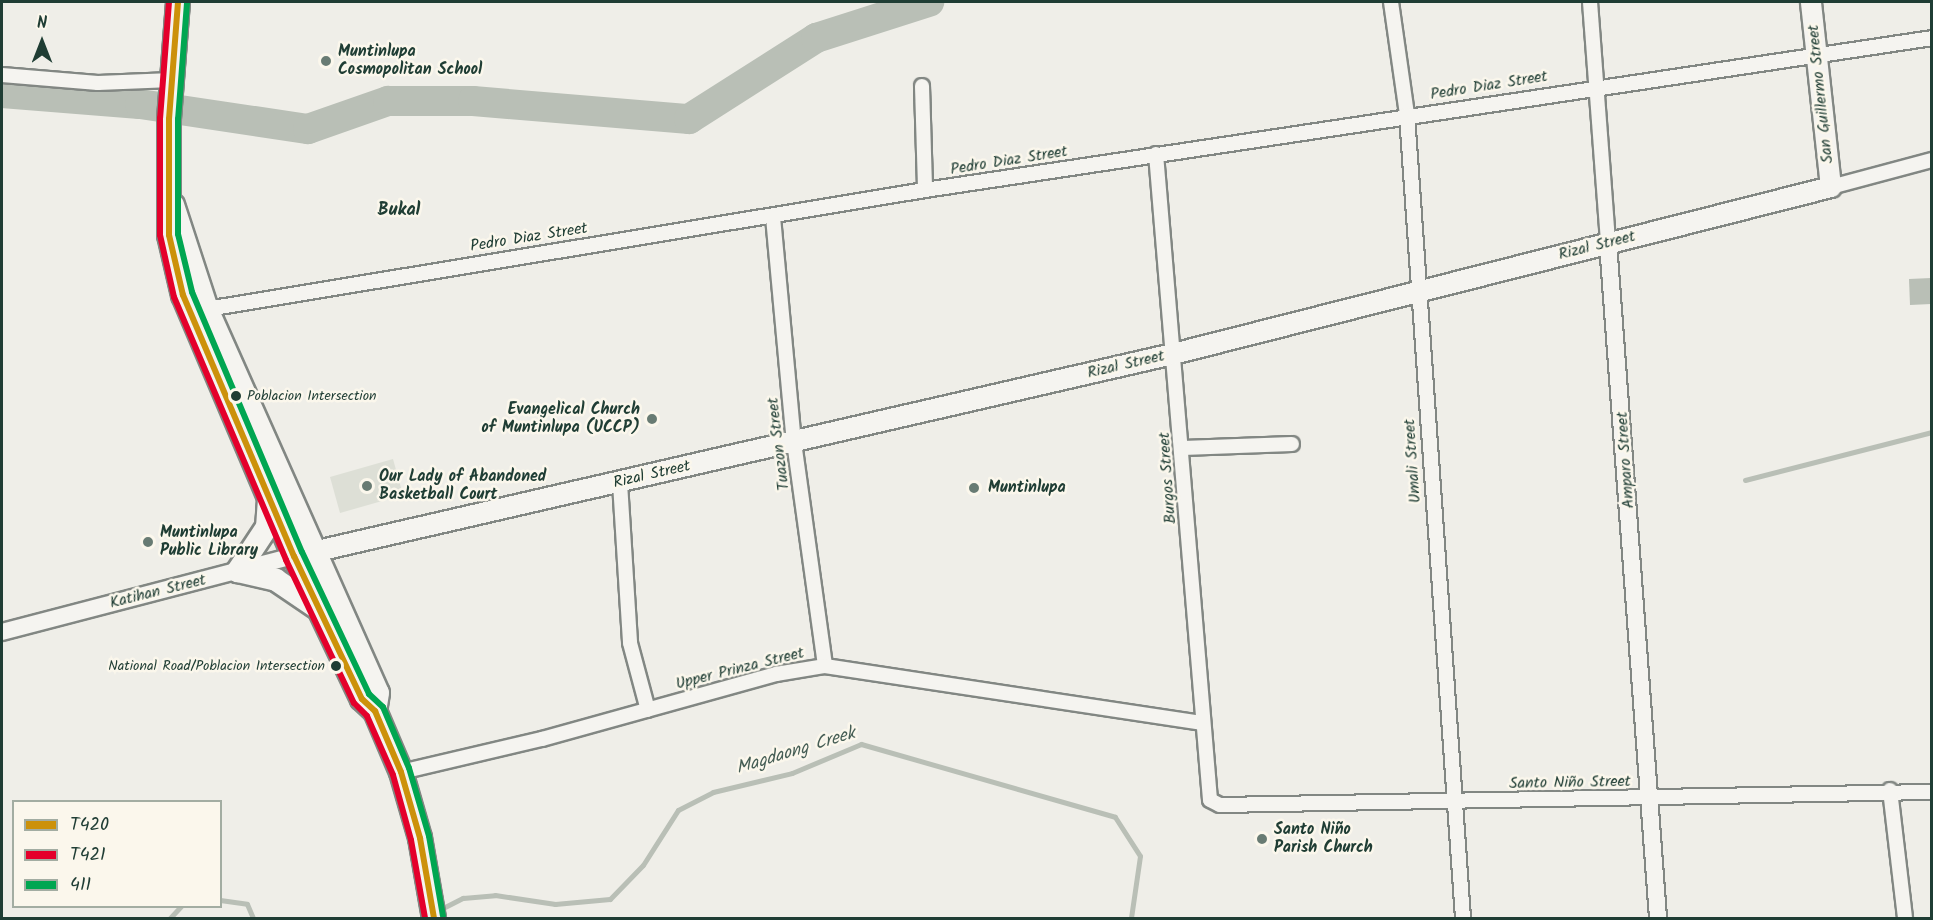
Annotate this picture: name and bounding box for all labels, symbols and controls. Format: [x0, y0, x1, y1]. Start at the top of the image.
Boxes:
text: N [37, 11, 47, 36]
north arrow [12, 12, 72, 72]
street label: San Guillermo Street [1804, 24, 1838, 164]
place label: Muntinlupa Cosmopolitan School [338, 42, 482, 80]
marker: Muntinlupa Cosmopolitan School [319, 54, 333, 68]
street label: Pedro Diaz Street [1429, 67, 1549, 105]
street label: Pedro Diaz Street [949, 142, 1069, 180]
district label: Bukal [378, 200, 420, 222]
street label: Pedro Diaz Street [469, 219, 589, 257]
street label: Rizal Street [1557, 227, 1637, 265]
street label: Rizal Street [1086, 347, 1166, 383]
place label: Poblacion Intersection [247, 388, 376, 404]
marker: Poblacion Intersection [230, 390, 242, 402]
street label: Tuazon Street [764, 396, 794, 492]
place label: Evangelical Church of Muntinlupa (UCCP) [481, 400, 640, 438]
street label: Amparo Street [1613, 411, 1639, 509]
marker: Evangelical Church of Muntinlupa (UCCP) [645, 412, 659, 426]
street label: Umali Street [1400, 418, 1426, 504]
street label: Burgos Street [1155, 432, 1181, 524]
street label: Rizal Street [612, 457, 692, 493]
place label: Our Lady of Abandoned Basketball Court [379, 467, 546, 505]
place label: Muntinlupa [988, 478, 1066, 498]
marker: Our Lady of Abandoned Basketball Court [360, 479, 374, 493]
marker: Muntinlupa [965, 479, 983, 497]
place label: Muntinlupa Public Library [160, 523, 258, 561]
marker: Muntinlupa Public Library [141, 535, 155, 549]
street label: Katihan Street [108, 571, 208, 613]
street label: Upper Prinza Street [674, 644, 806, 694]
place label: National Road/Poblacion Intersection [108, 658, 325, 674]
marker: National Road/Poblacion Intersection [330, 660, 342, 672]
water label: Magdaong Creek [734, 724, 858, 780]
street label: Santo Niño Street [1509, 772, 1631, 794]
legend [12, 800, 222, 908]
text: T420 [70, 811, 109, 840]
place label: Santo Niño Parish Church [1274, 820, 1373, 858]
marker: Santo Niño Parish Church [1255, 832, 1269, 846]
text: T421 [70, 841, 106, 870]
text: 411 [70, 871, 91, 900]

